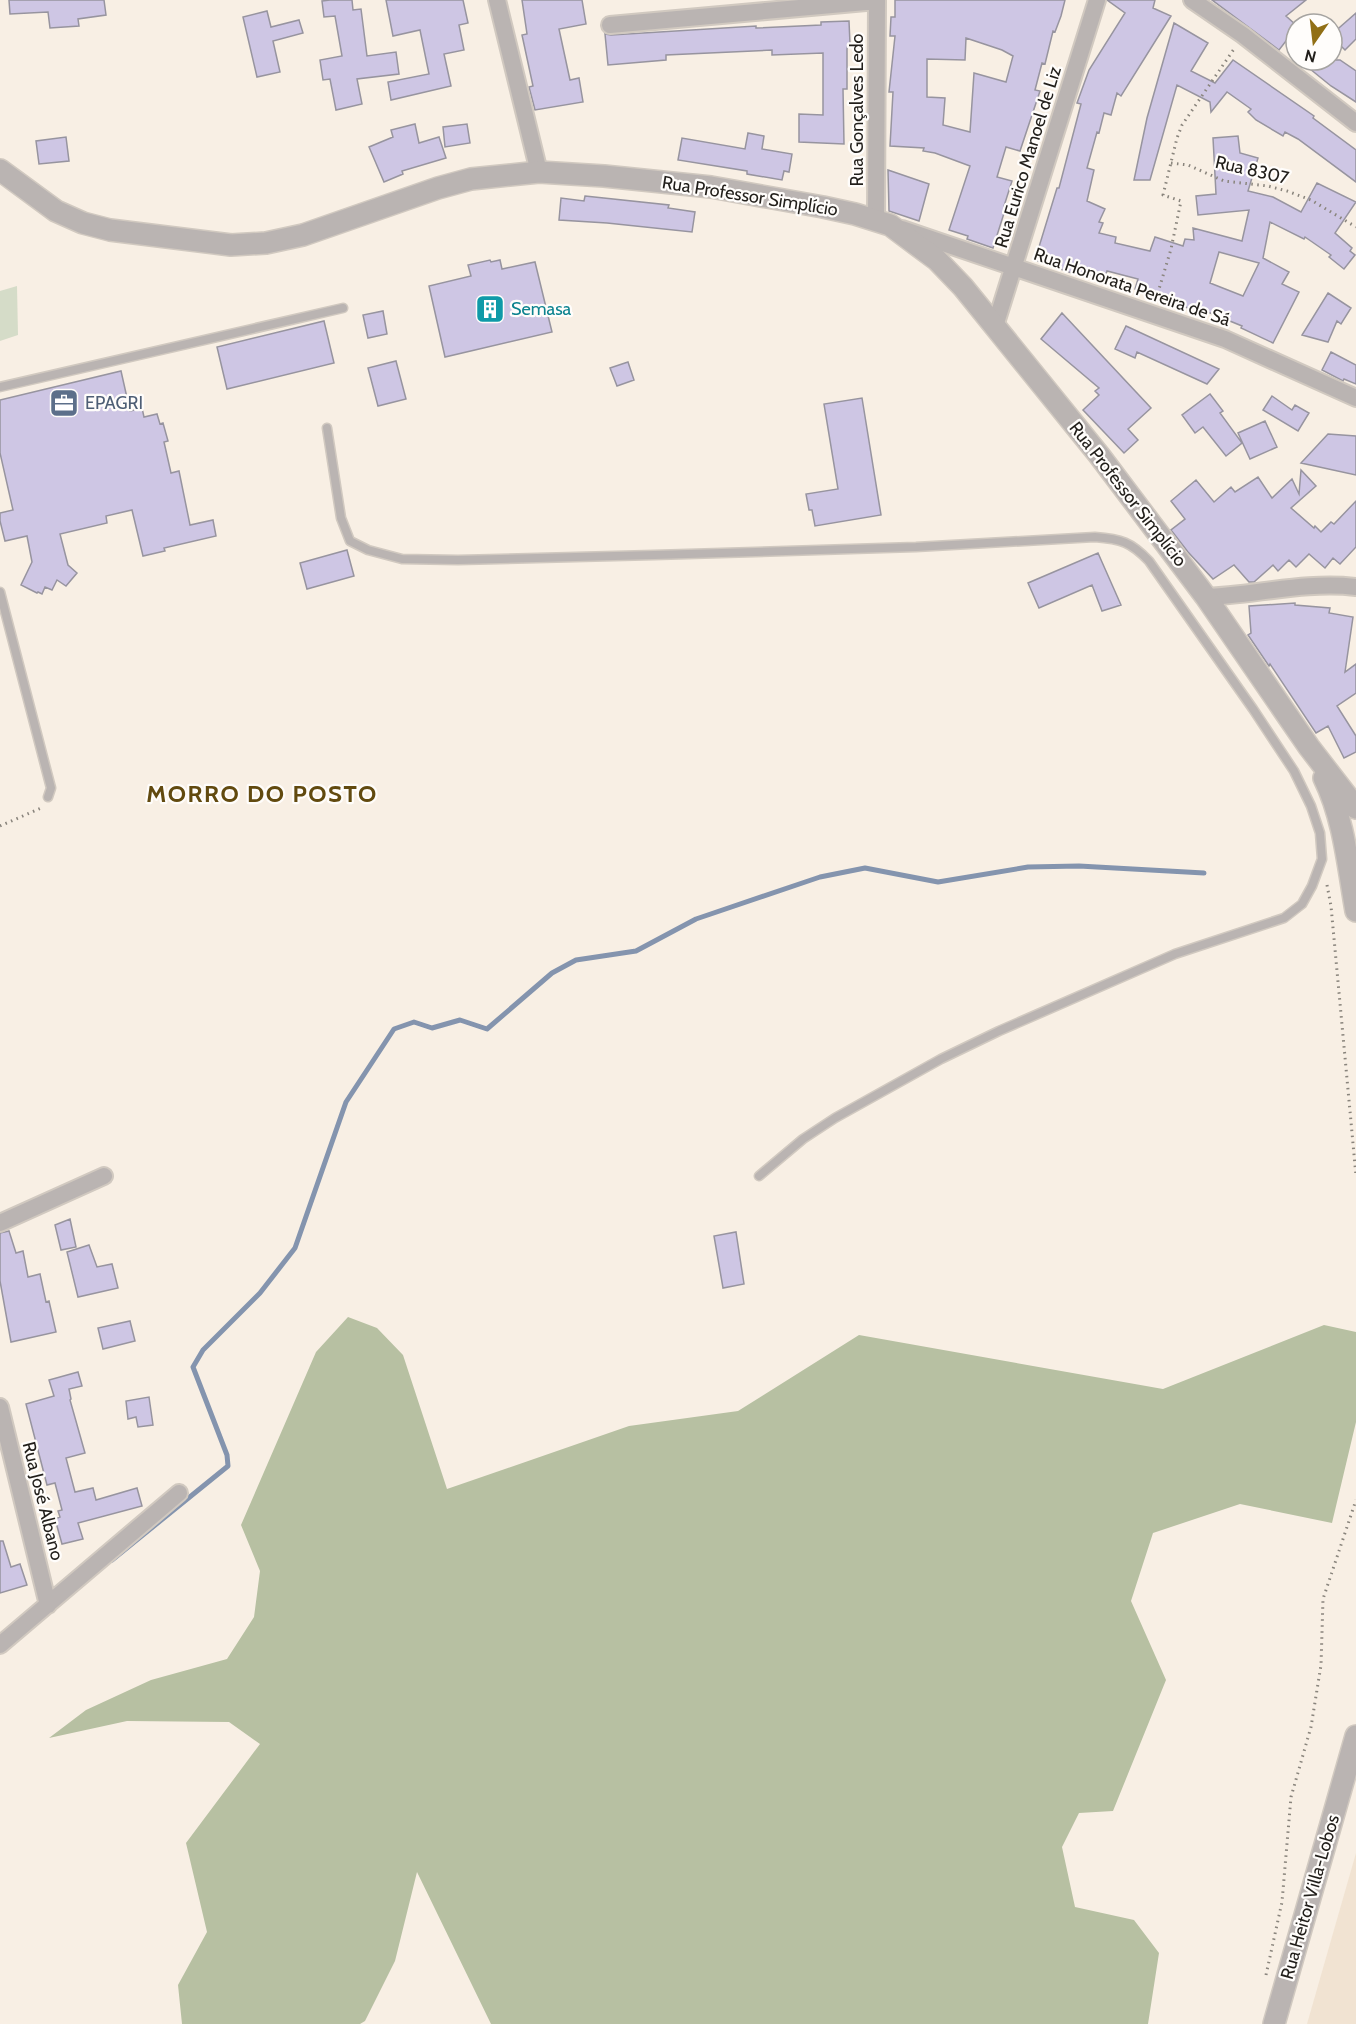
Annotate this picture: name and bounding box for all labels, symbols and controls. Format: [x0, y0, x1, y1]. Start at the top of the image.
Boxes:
north arrow [1284, 12, 1344, 72]
street label: Rua Gonçalves Ledo [846, 33, 868, 187]
text: N [1303, 45, 1318, 67]
street label: Rua Eurico Manoel de Liz [990, 63, 1066, 250]
street label: Rua 8307 [1213, 151, 1291, 189]
street label: Rua Professor Simplício [661, 171, 840, 221]
street label: Rua Honorata Pereira de Sá [1031, 243, 1233, 331]
building icon: Semasa [474, 293, 506, 325]
place label: Semasa [511, 298, 572, 320]
office icon: EPAGRI [48, 387, 80, 419]
place label: EPAGRI [85, 392, 143, 414]
street label: Rua Professor Simplício [1065, 417, 1191, 571]
district label: MORRO DO POSTO [146, 779, 378, 808]
street label: Rua José Albano [18, 1439, 68, 1563]
street label: Rua Heitor Villa-Lobos [1276, 1812, 1344, 1982]

